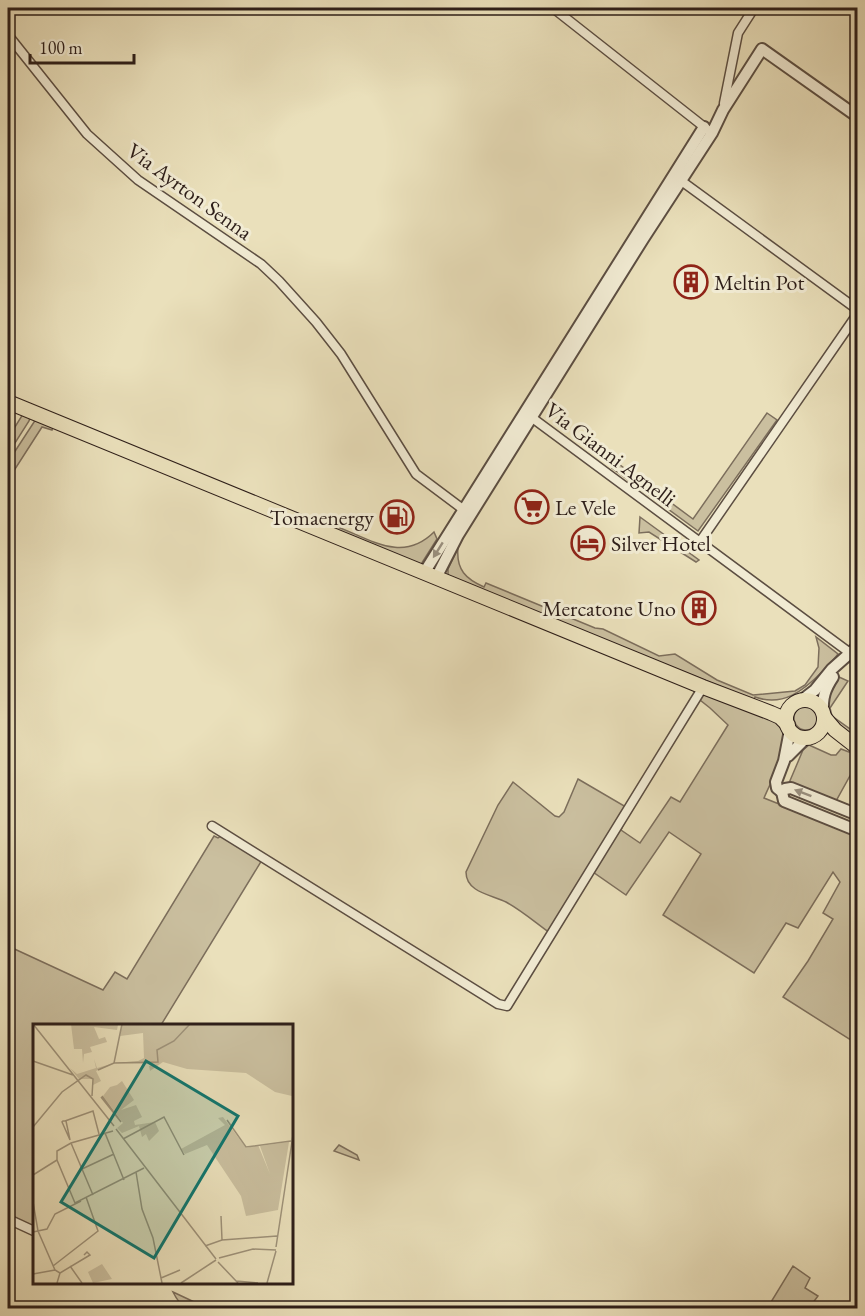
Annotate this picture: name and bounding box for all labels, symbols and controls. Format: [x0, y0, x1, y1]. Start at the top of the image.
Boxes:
scale bar [30, 27, 134, 65]
text: 100 m [39, 36, 83, 59]
street label: Via Ayrton Senna [121, 136, 258, 247]
building icon: Meltin Pot [673, 264, 709, 300]
place label: Meltin Pot [714, 268, 804, 297]
street label: Via Gianni Agnelli [539, 396, 682, 513]
supermarket icon: Le Vele [514, 489, 550, 525]
place label: Le Vele [555, 493, 616, 522]
fuel station icon: Tomaenergy [379, 499, 415, 535]
place label: Tomaenergy [269, 503, 374, 532]
hotel icon: Silver Hotel [570, 525, 606, 561]
place label: Silver Hotel [611, 529, 711, 558]
one-way arrow [432, 542, 443, 558]
building icon: Mercatone Uno [681, 590, 717, 626]
place label: Mercatone Uno [542, 594, 676, 623]
one-way arrow [794, 788, 812, 797]
inset map [33, 1024, 292, 1283]

